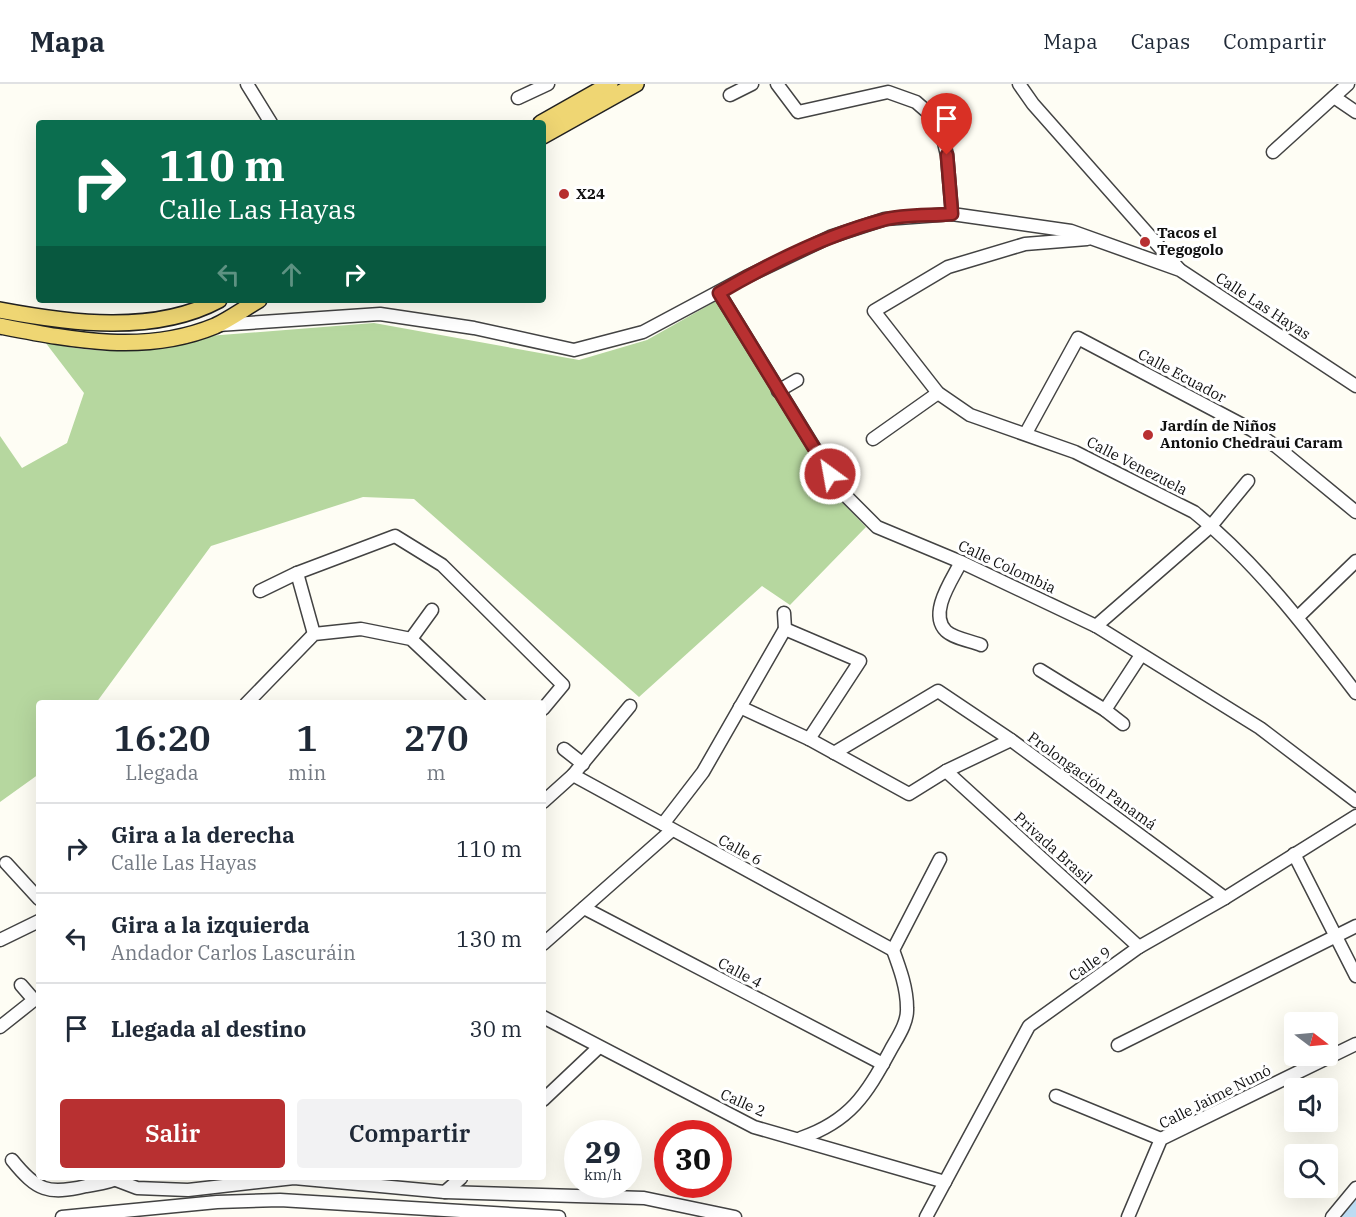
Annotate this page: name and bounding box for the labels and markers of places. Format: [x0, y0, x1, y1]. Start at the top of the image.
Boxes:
pin [921, 93, 972, 155]
place label: X24 [576, 184, 605, 203]
marker: X24 [557, 187, 571, 201]
place label: Tacos el Tegogolo [1157, 223, 1224, 259]
marker: Tacos el Tegogolo [1138, 235, 1152, 249]
place label: Jardín de Niños Antonio Chedraui Caram [1160, 416, 1343, 452]
marker: Jardín de Niños Antonio Chedraui Caram [1141, 428, 1155, 442]

